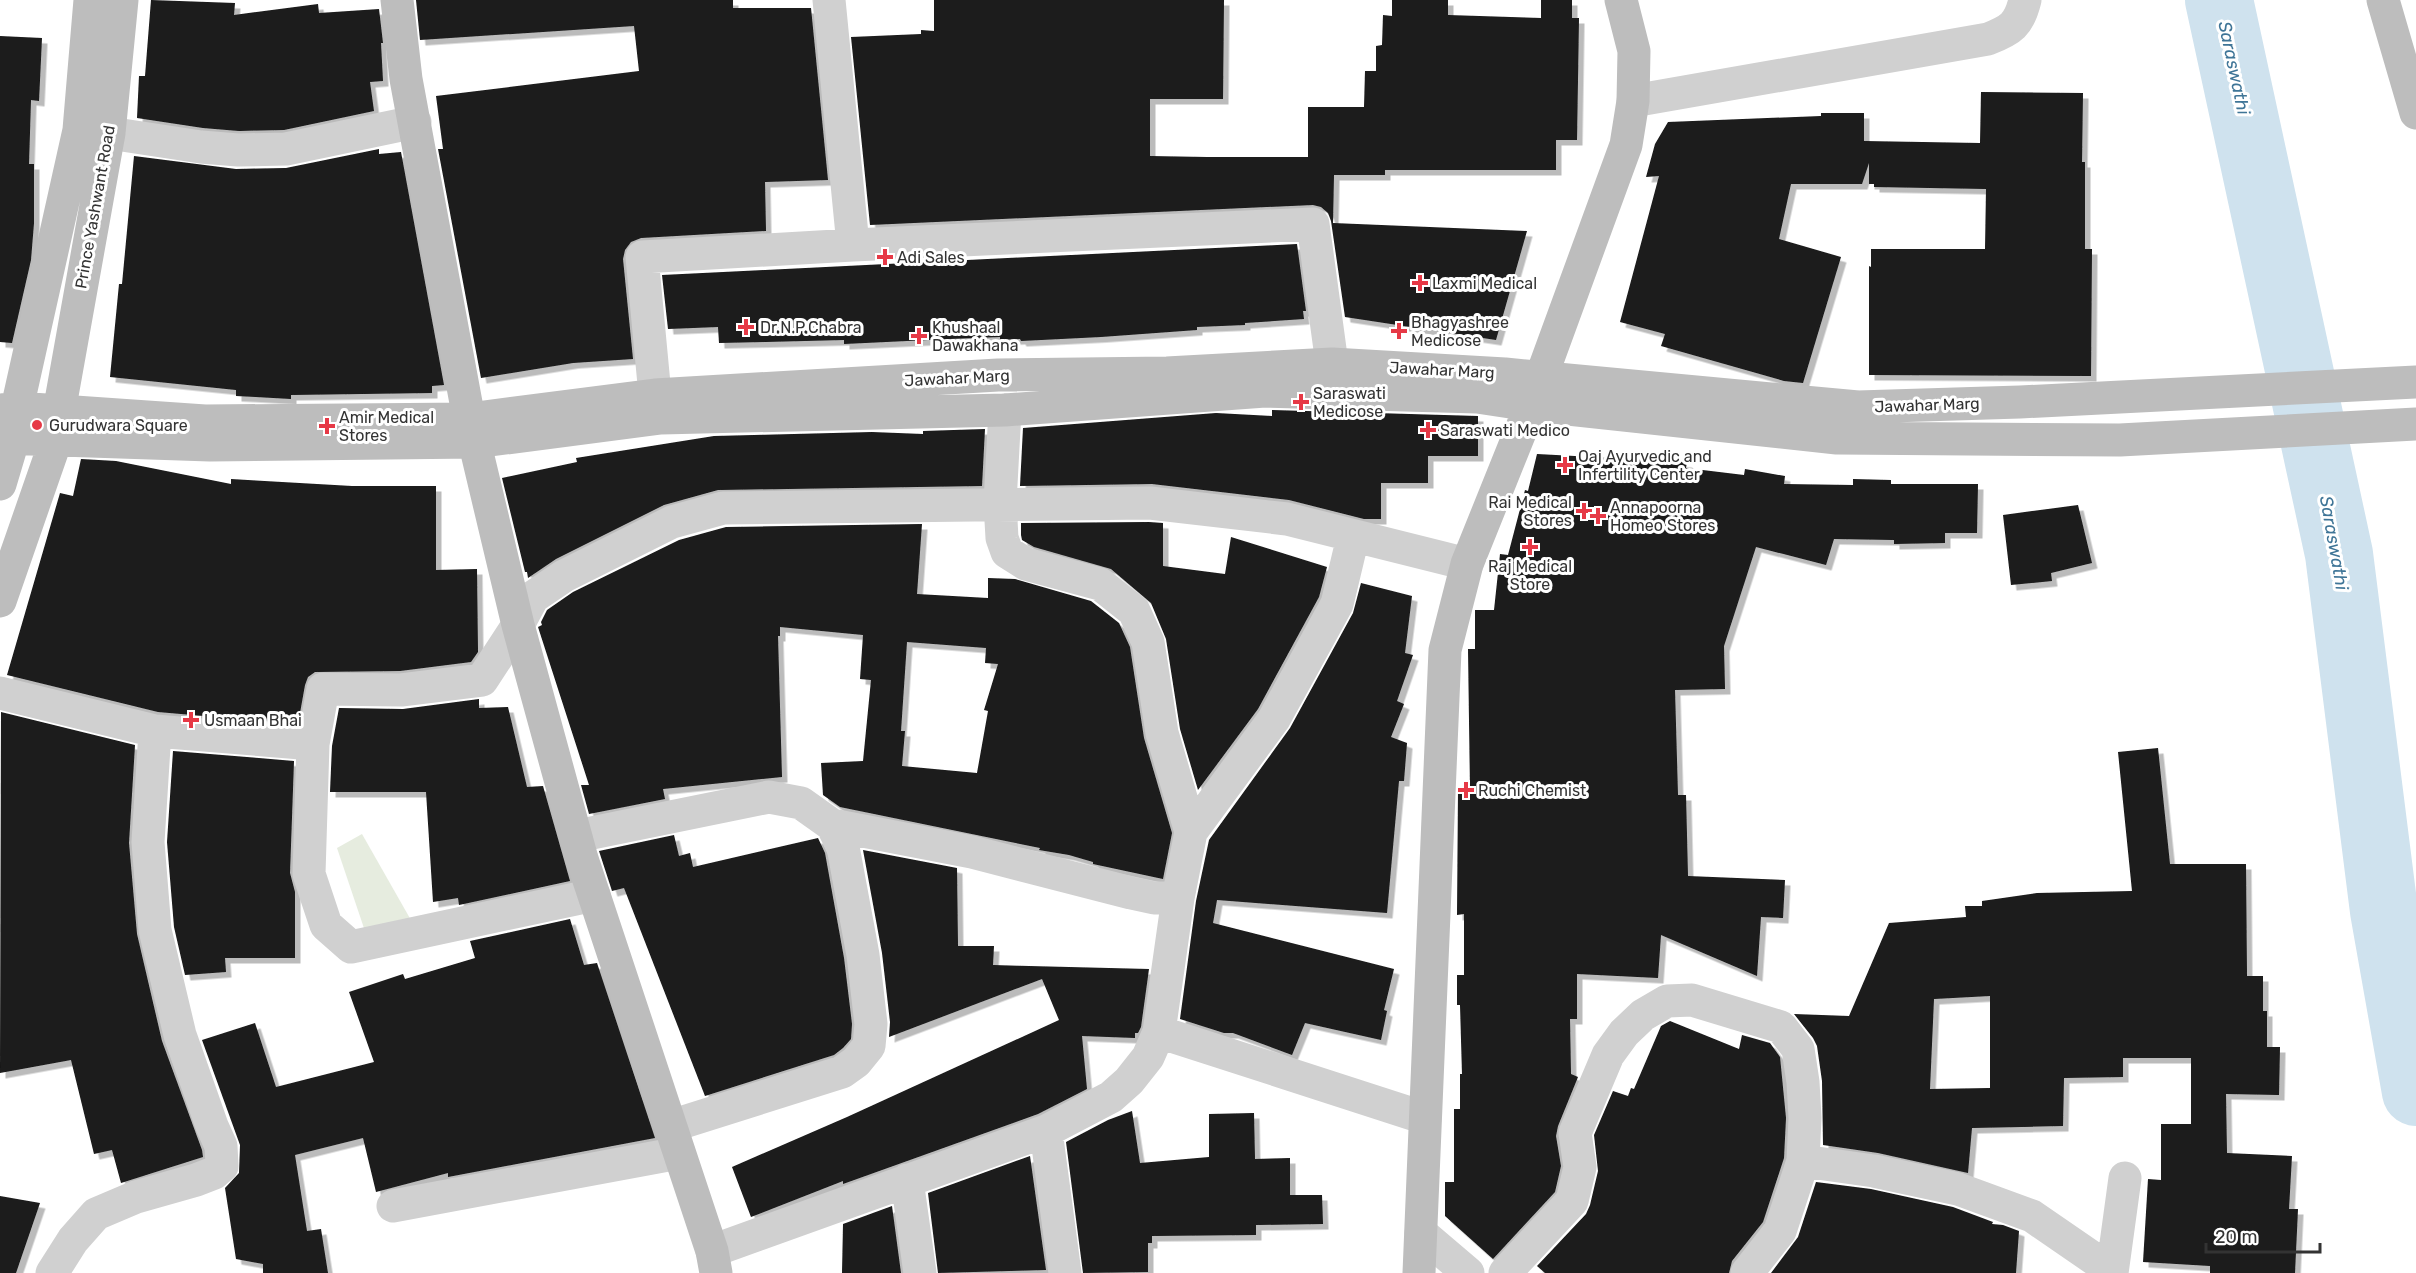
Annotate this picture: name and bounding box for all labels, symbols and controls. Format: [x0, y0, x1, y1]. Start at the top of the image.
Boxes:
water label: Saraswathi [2213, 19, 2255, 118]
street label: Prince Yashwant Road [71, 124, 119, 290]
place label: Adi Sales [897, 248, 965, 267]
marker: Adi Sales [878, 250, 892, 264]
place label: Laxmi Medical [1432, 274, 1537, 293]
marker: Laxmi Medical [1413, 276, 1427, 290]
place label: Bhagyashree Medicose [1411, 313, 1509, 350]
marker: Dr.N.P.Chabra [737, 318, 755, 336]
place label: Dr.N.P.Chabra [760, 318, 862, 337]
place label: Khushaal Dawakhana [932, 318, 1019, 355]
marker: Bhagyashree Medicose [1392, 324, 1406, 338]
marker: Khushaal Dawakhana [910, 327, 928, 345]
street label: Jawahar Marg [1389, 358, 1495, 382]
street label: Jawahar Marg [904, 366, 1010, 390]
place label: Saraswati Medicose [1313, 384, 1386, 421]
street label: Jawahar Marg [1874, 394, 1980, 416]
marker: Saraswati Medicose [1294, 395, 1308, 409]
place label: Amir Medical Stores [339, 408, 434, 445]
place label: Gurudwara Square [49, 416, 188, 435]
marker: Gurudwara Square [30, 418, 44, 432]
marker: Amir Medical Stores [320, 419, 334, 433]
place label: Saraswati Medico [1440, 421, 1570, 440]
marker: Saraswati Medico [1421, 423, 1435, 437]
place label: Oaj Ayurvedic and Infertility Center [1578, 447, 1712, 484]
marker: Oaj Ayurvedic and Infertility Center [1556, 456, 1574, 474]
place label: Rai Medical Stores [1488, 493, 1572, 530]
water label: Saraswathi [2315, 494, 2353, 592]
place label: Annapoorna Homeo Stores [1610, 498, 1715, 535]
marker: Rai Medical Stores [1577, 504, 1591, 518]
marker: Annapoorna Homeo Stores [1591, 509, 1605, 523]
marker: Raj Medical Store [1523, 540, 1537, 554]
place label: Raj Medical Store [1488, 557, 1572, 594]
marker: Usmaan Bhai [182, 711, 200, 729]
place label: Usmaan Bhai [204, 711, 302, 730]
place label: Ruchi Chemist [1478, 781, 1586, 800]
marker: Ruchi Chemist [1459, 783, 1473, 797]
scale bar [2206, 1216, 2320, 1254]
text: 20 m [2215, 1226, 2257, 1248]

